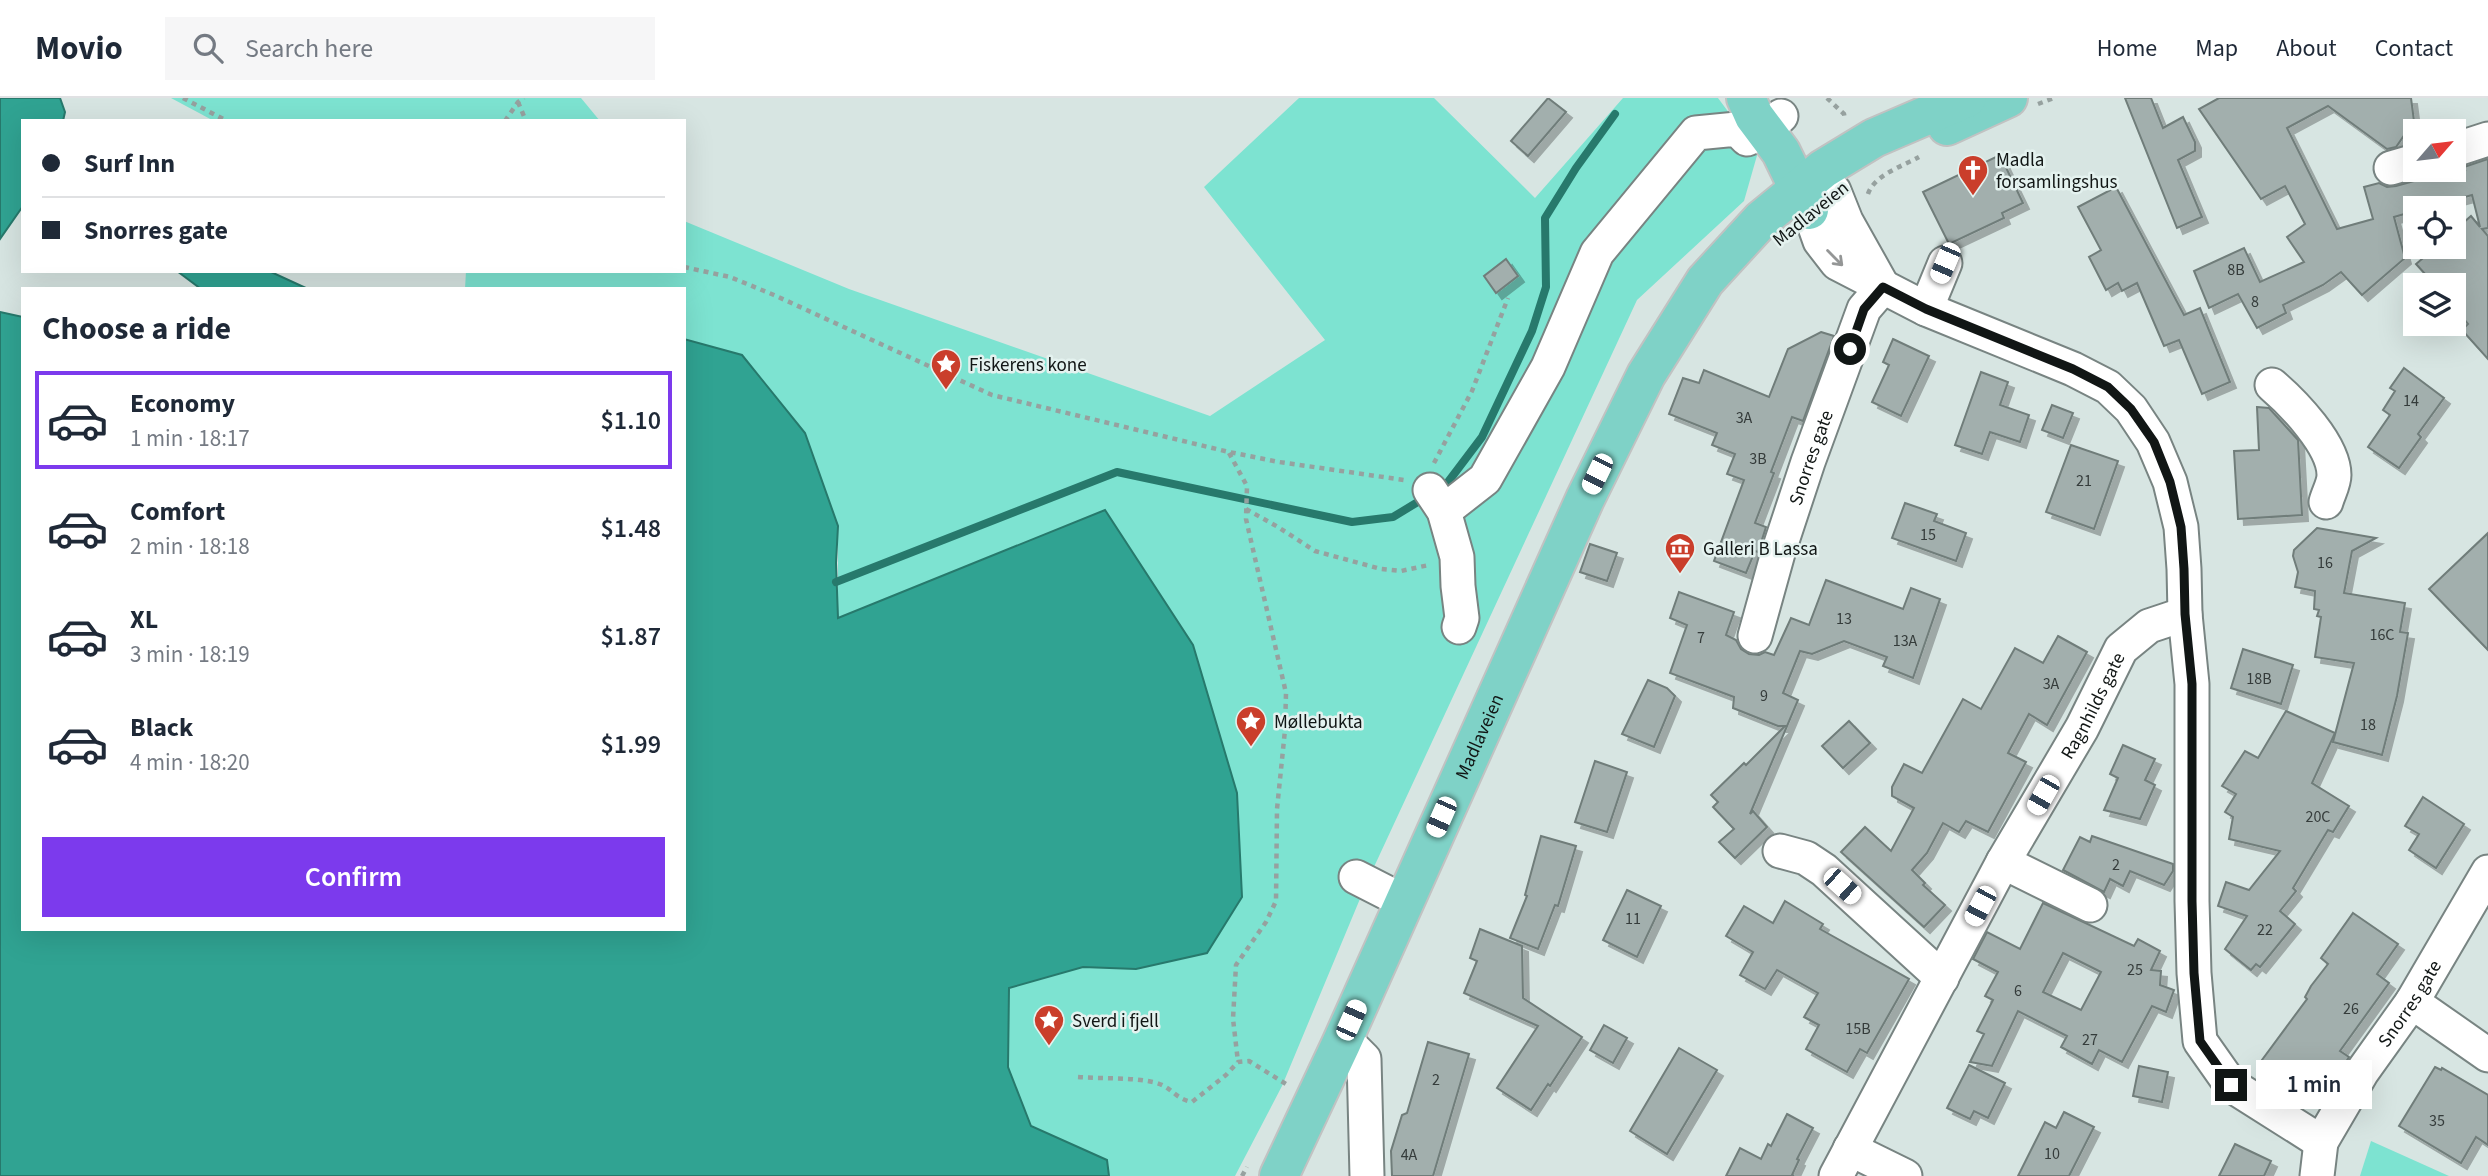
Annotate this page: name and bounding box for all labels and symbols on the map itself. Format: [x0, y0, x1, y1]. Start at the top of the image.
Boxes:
north arrow [2403, 119, 2466, 182]
place label: Madla forsamlingshus [1996, 147, 2118, 196]
church icon: Madla forsamlingshus [1956, 153, 1990, 197]
street label: Madlaveien [1767, 175, 1855, 253]
car [1928, 240, 1963, 286]
one-way arrow [1827, 249, 1844, 266]
house number: 8B [2227, 259, 2245, 281]
house number: 8 [2251, 291, 2259, 313]
route start [1834, 333, 1866, 365]
place icon: Fiskerens kone [929, 347, 963, 391]
place label: Fiskerens kone [969, 352, 1087, 379]
house number: 14 [2403, 390, 2419, 412]
street label: Snorres gate [1783, 406, 1841, 509]
house number: 3A [1736, 407, 1753, 429]
house number: 3B [1749, 448, 1767, 470]
car [1579, 451, 1616, 497]
house number: 21 [2076, 470, 2092, 492]
house number: 15 [1920, 524, 1936, 546]
museum icon: Galleri B Lassa [1663, 531, 1697, 575]
place label: Galleri B Lassa [1703, 536, 1818, 563]
house number: 16 [2317, 552, 2333, 574]
house number: 13 [1836, 608, 1852, 630]
house number: 16C [2369, 624, 2395, 646]
house number: 7 [1697, 627, 1705, 649]
house number: 13A [1893, 630, 1918, 652]
street label: Ragnhilds gate [2055, 648, 2132, 765]
house number: 18B [2246, 668, 2272, 690]
house number: 3A [2043, 673, 2060, 695]
house number: 9 [1760, 685, 1768, 707]
street label: Madlaveien [1449, 690, 1511, 784]
place icon: Møllebukta [1234, 704, 1268, 748]
place label: Møllebukta [1274, 709, 1363, 736]
house number: 18 [2360, 714, 2376, 736]
car [2024, 772, 2063, 818]
car [1423, 794, 1460, 840]
house number: 20C [2305, 806, 2331, 828]
house number: 2 [2112, 854, 2120, 876]
car [1820, 864, 1865, 908]
car [1961, 883, 2000, 929]
house number: 11 [1625, 908, 1641, 930]
house number: 22 [2257, 919, 2273, 941]
street label: Snorres gate [2372, 955, 2449, 1053]
house number: 25 [2127, 959, 2143, 981]
house number: 6 [2014, 980, 2022, 1002]
car [1333, 997, 1370, 1043]
house number: 26 [2343, 998, 2359, 1020]
place icon: Sverd i fjell [1032, 1003, 1066, 1047]
place label: Sverd i fjell [1072, 1008, 1159, 1035]
house number: 15B [1845, 1018, 1871, 1040]
house number: 27 [2082, 1029, 2098, 1051]
callout: 1 min [2256, 1060, 2371, 1110]
house number: 2 [1432, 1069, 1440, 1091]
route end [2215, 1069, 2247, 1101]
house number: 35 [2429, 1110, 2445, 1132]
house number: 10 [2044, 1143, 2060, 1165]
house number: 4A [1401, 1144, 1418, 1166]

